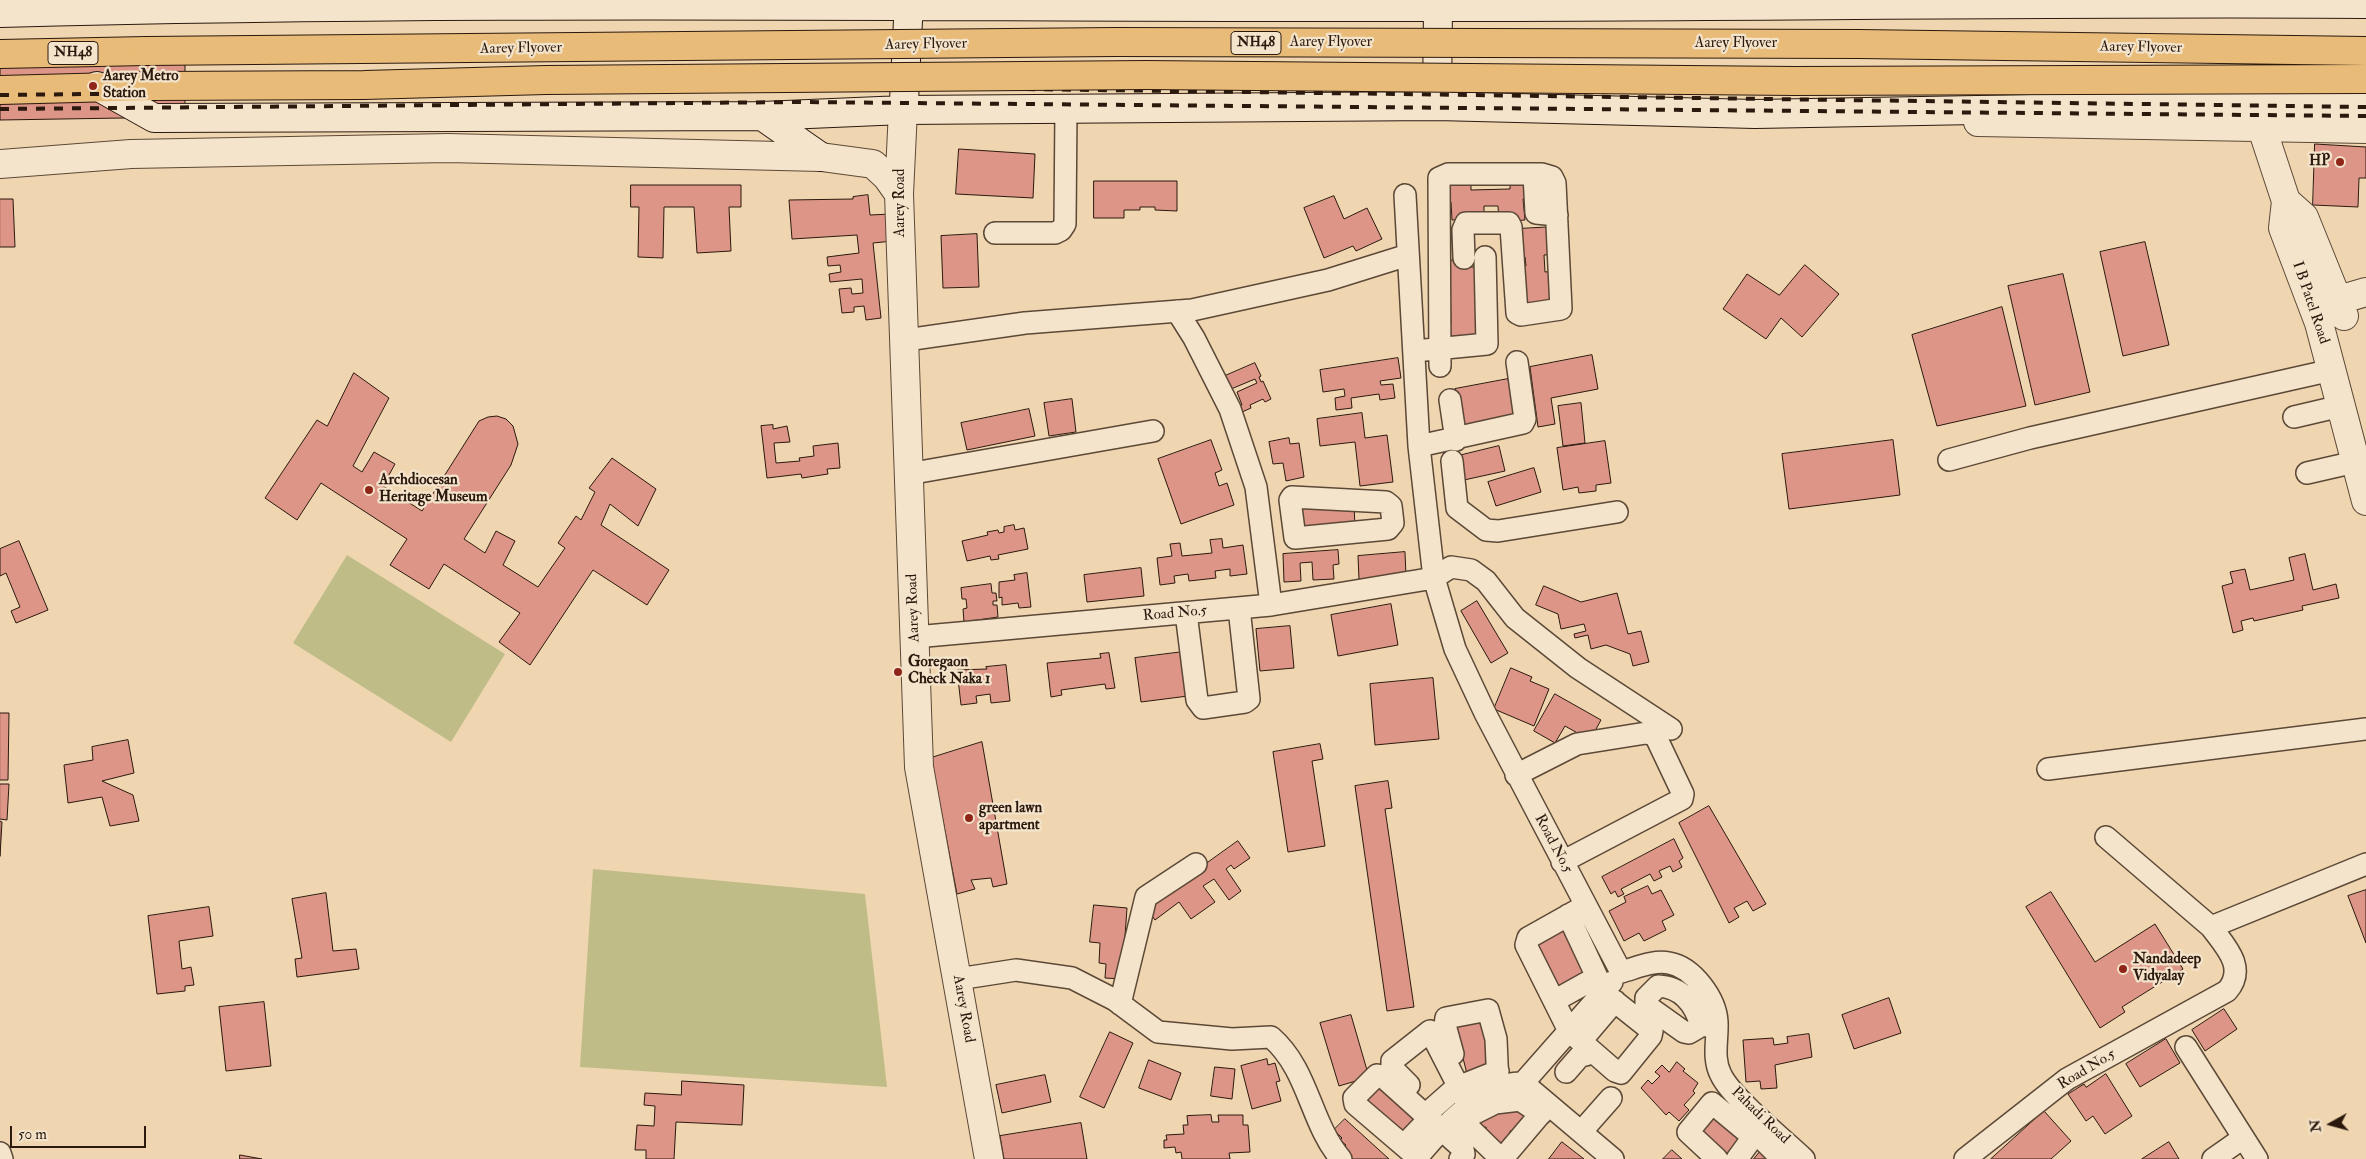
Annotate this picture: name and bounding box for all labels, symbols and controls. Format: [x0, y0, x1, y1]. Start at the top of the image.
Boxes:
road number: NH48 [1231, 32, 1281, 54]
street label: Aarey Flyover [1290, 34, 1372, 52]
street label: Aarey Flyover [885, 35, 967, 55]
street label: Aarey Flyover [1695, 35, 1777, 53]
street label: Aarey Flyover [2100, 38, 2182, 58]
street label: Aarey Flyover [480, 39, 562, 59]
road number: NH48 [48, 42, 98, 64]
place label: Aarey Metro Station [103, 68, 178, 103]
marker: Aarey Metro Station [87, 80, 99, 92]
place label: HP [2309, 153, 2330, 171]
marker: HP [2334, 156, 2346, 168]
street label: Aarey Road [892, 169, 910, 237]
street label: I B Patel Road [2287, 259, 2333, 347]
place label: Archdiocesan Heritage Museum [379, 472, 488, 507]
marker: Archdiocesan Heritage Museum [363, 484, 375, 496]
street label: Aarey Road [904, 573, 924, 643]
street label: Road No.5 [1142, 602, 1208, 626]
place label: Goregaon Check Naka 1 [908, 654, 990, 689]
marker: Goregaon Check Naka 1 [892, 666, 904, 678]
place label: green lawn apartment [979, 800, 1042, 835]
street label: Road No.5 [1530, 811, 1576, 877]
marker: green lawn apartment [963, 812, 975, 824]
place label: Nandadeep Vidyalay [2133, 951, 2201, 986]
marker: Nandadeep Vidyalay [2117, 963, 2129, 975]
street label: Aarey Road [948, 974, 978, 1044]
street label: Road No.5 [2055, 1046, 2119, 1094]
street label: Pahadi Road [1727, 1084, 1793, 1148]
north arrow [2306, 1099, 2356, 1149]
scale bar [12, 1116, 149, 1148]
text: N [2306, 1119, 2325, 1133]
text: 50 m [18, 1125, 47, 1144]

